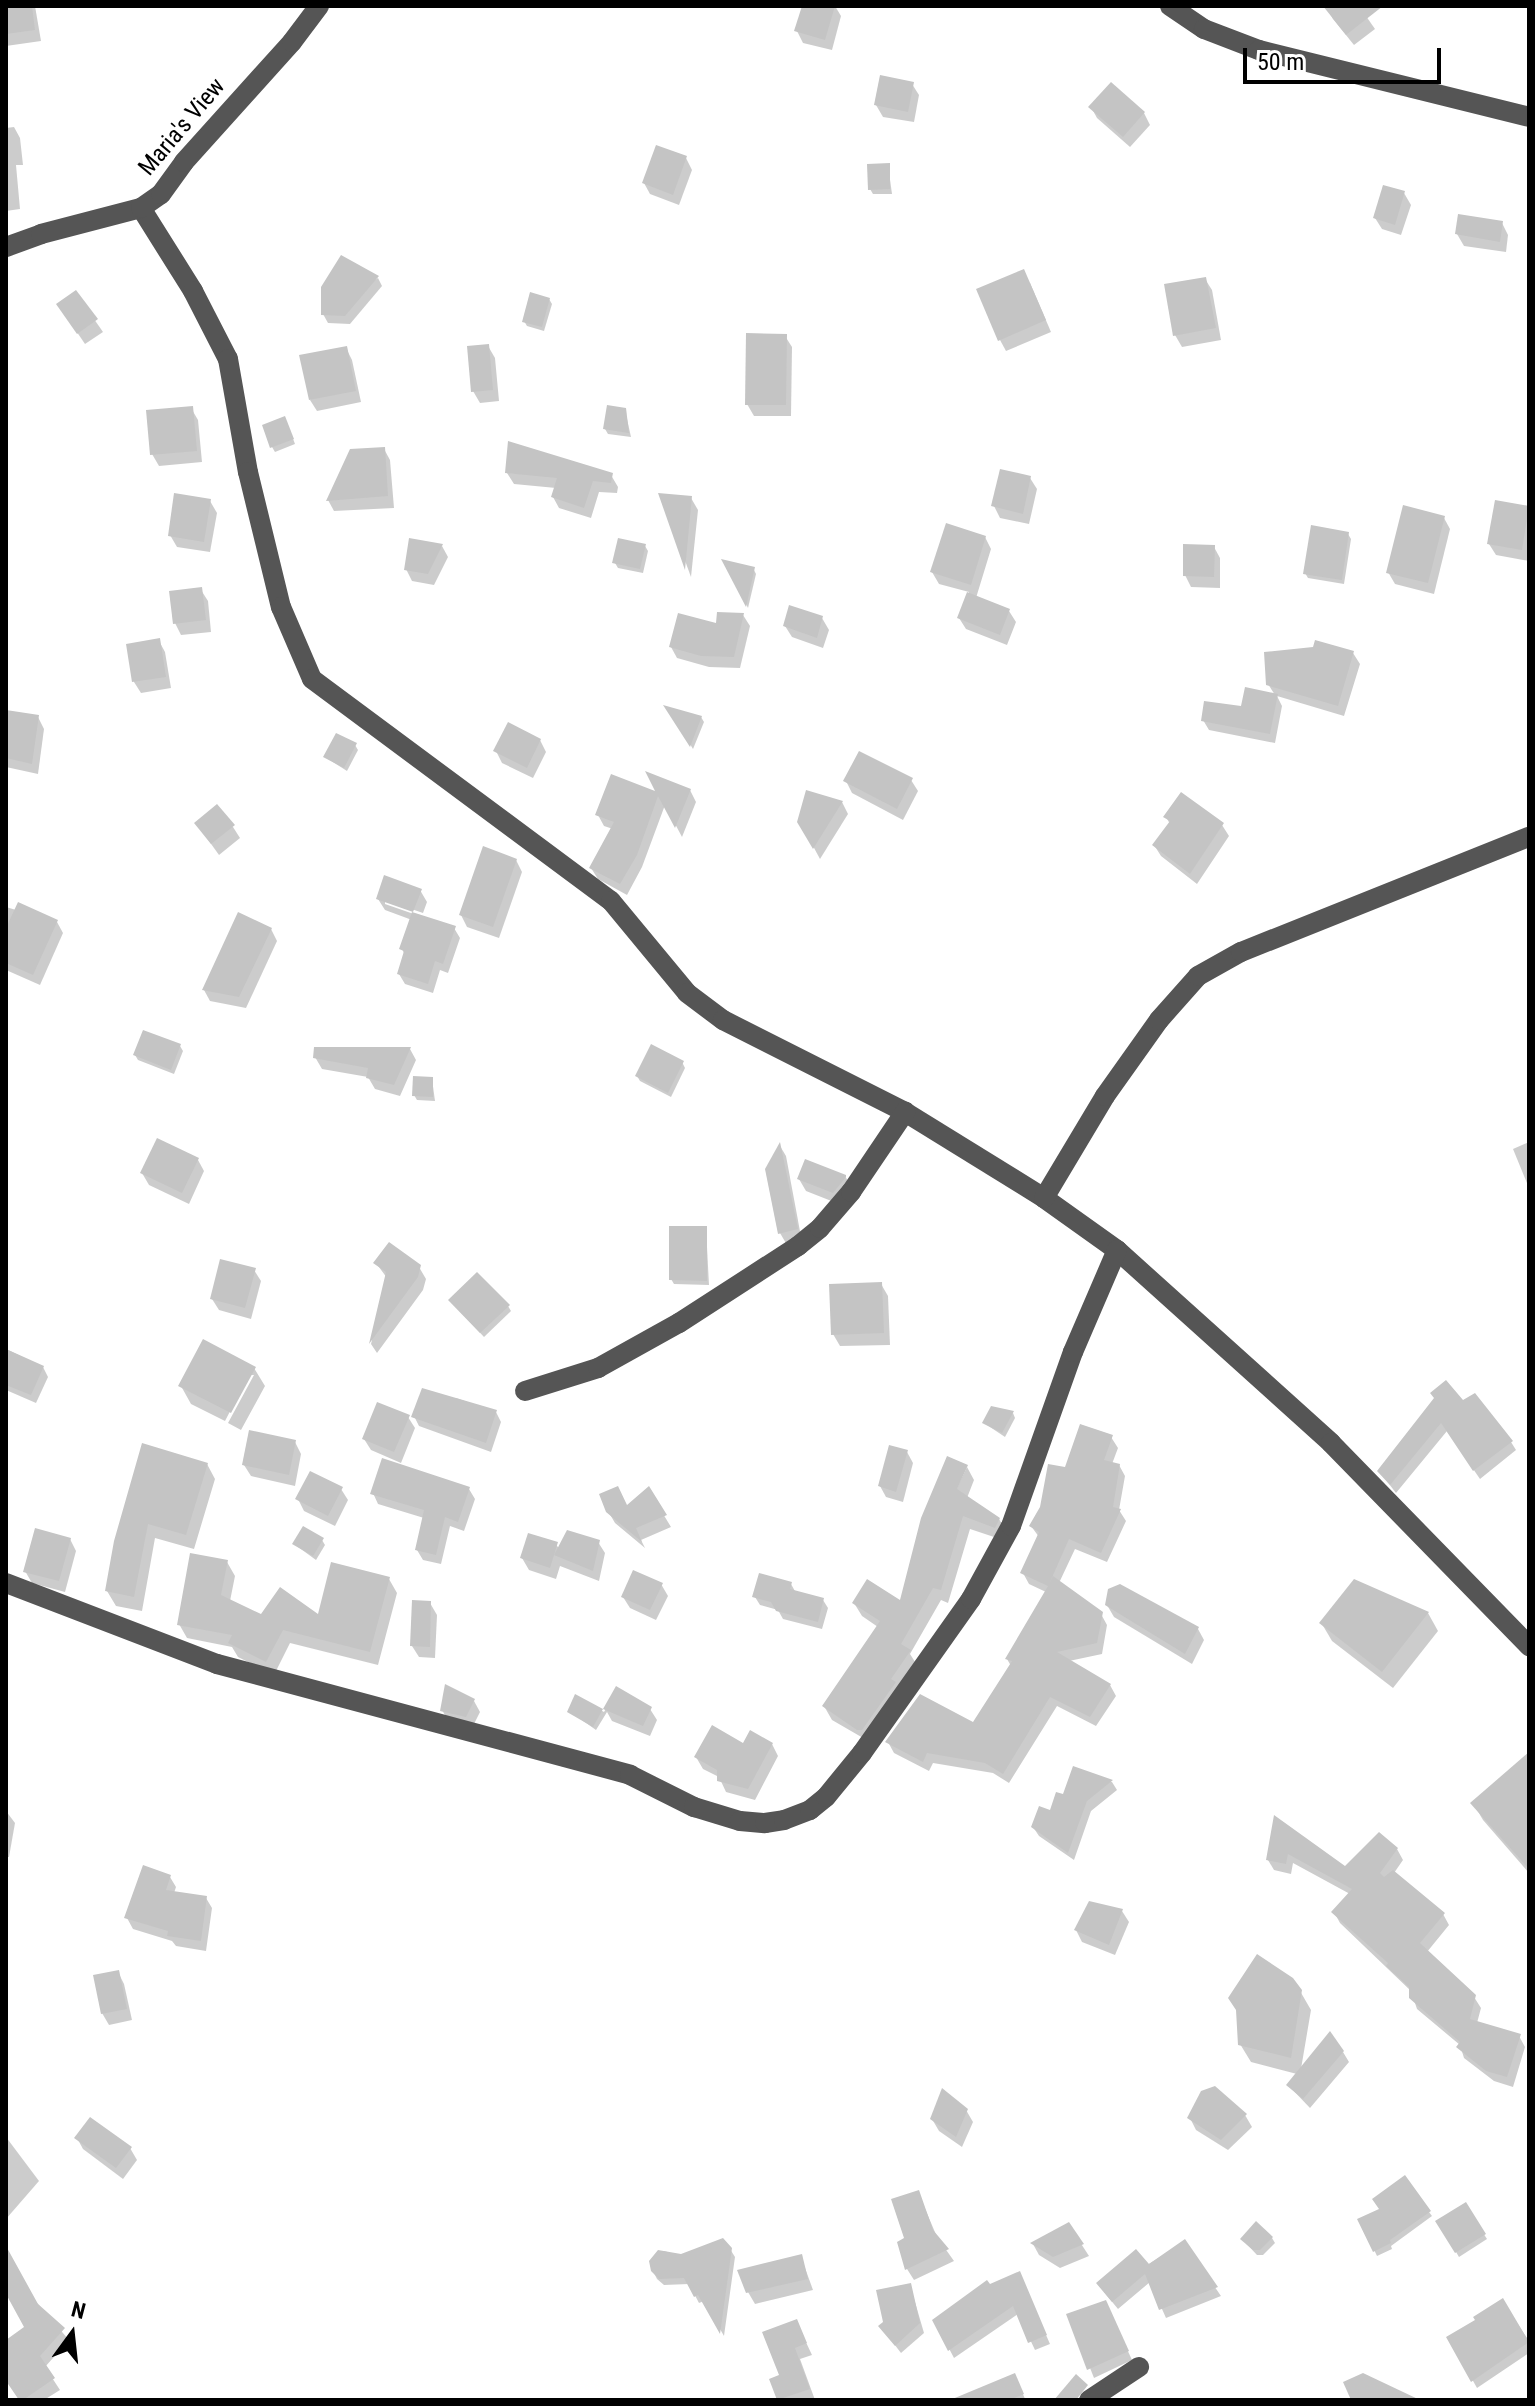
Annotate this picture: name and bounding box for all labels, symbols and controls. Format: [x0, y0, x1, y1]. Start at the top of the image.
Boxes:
scale bar [1247, 32, 1445, 82]
text: 50 m [1257, 48, 1304, 76]
street label: Maria's View [133, 72, 231, 182]
north arrow [32, 2294, 112, 2374]
text: N [69, 2297, 88, 2324]

